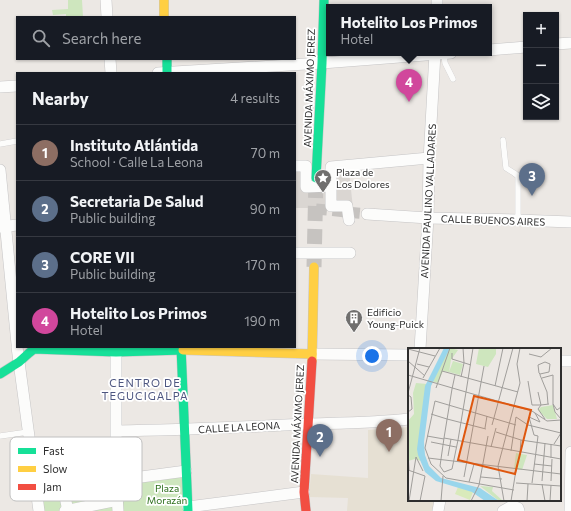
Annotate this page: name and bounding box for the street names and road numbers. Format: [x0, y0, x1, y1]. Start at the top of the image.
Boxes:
street label: AVENIDA MÁXIMO JEREZ [301, 28, 317, 148]
street label: AVENIDA PAULINO VALLADARES [418, 123, 438, 279]
street label: CALLE BUENOS AIRES [441, 212, 546, 228]
street label: AVENIDA MÁXIMO JEREZ [288, 364, 306, 484]
street label: CALLE LA LEONA [198, 419, 280, 435]

